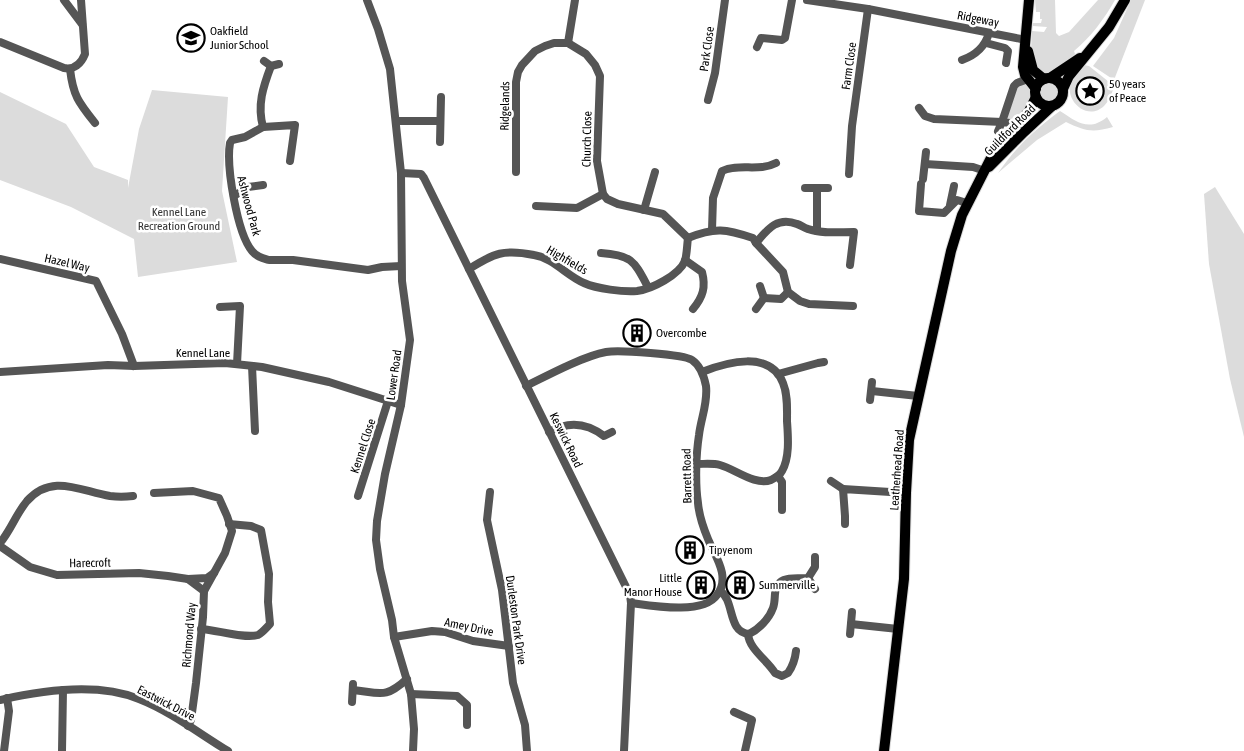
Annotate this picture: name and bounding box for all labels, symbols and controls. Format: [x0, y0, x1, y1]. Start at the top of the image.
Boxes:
street label: Ridgeway [956, 8, 1000, 30]
school or university icon: Oakfield Junior School [176, 23, 206, 53]
place label: Oakfield Junior School [210, 24, 270, 52]
street label: Park Close [697, 26, 717, 72]
street label: Farm Close [839, 41, 859, 91]
place icon: 50 years of Peace [1075, 76, 1105, 106]
place label: 50 years of Peace [1109, 77, 1146, 105]
street label: Ridgelands [498, 81, 512, 131]
street label: Guildford Road [982, 102, 1038, 158]
street label: Church Close [580, 111, 594, 167]
street label: Ashwood Park [234, 174, 264, 238]
park label: Kennel Lane Recreation Ground [138, 205, 220, 233]
street label: Highfields [544, 243, 590, 277]
street label: Hazel Way [43, 251, 91, 275]
building icon: Overcombe [622, 318, 652, 348]
place label: Overcombe [656, 326, 707, 340]
street label: Kennel Lane [176, 346, 230, 360]
street label: Lower Road [384, 349, 404, 401]
street label: Keswick Road [547, 410, 585, 470]
street label: Kennel Close [348, 417, 378, 475]
street label: Leatherhead Road [887, 429, 907, 511]
street label: Barrett Road [680, 448, 694, 504]
building icon: Tipyenom [675, 535, 705, 565]
place label: Tipyenom [709, 543, 753, 557]
street label: Harecroft [69, 556, 112, 570]
building icon: Little Manor House [686, 570, 716, 600]
building icon: Summerville [725, 570, 755, 600]
place label: Little Manor House [624, 571, 682, 599]
street label: Durleston Park Drive [503, 574, 529, 666]
place label: Summerville [759, 578, 816, 592]
street label: Richmond Way [179, 602, 199, 668]
street label: Amey Drive [443, 615, 495, 639]
street label: Eastwick Drive [135, 682, 197, 724]

